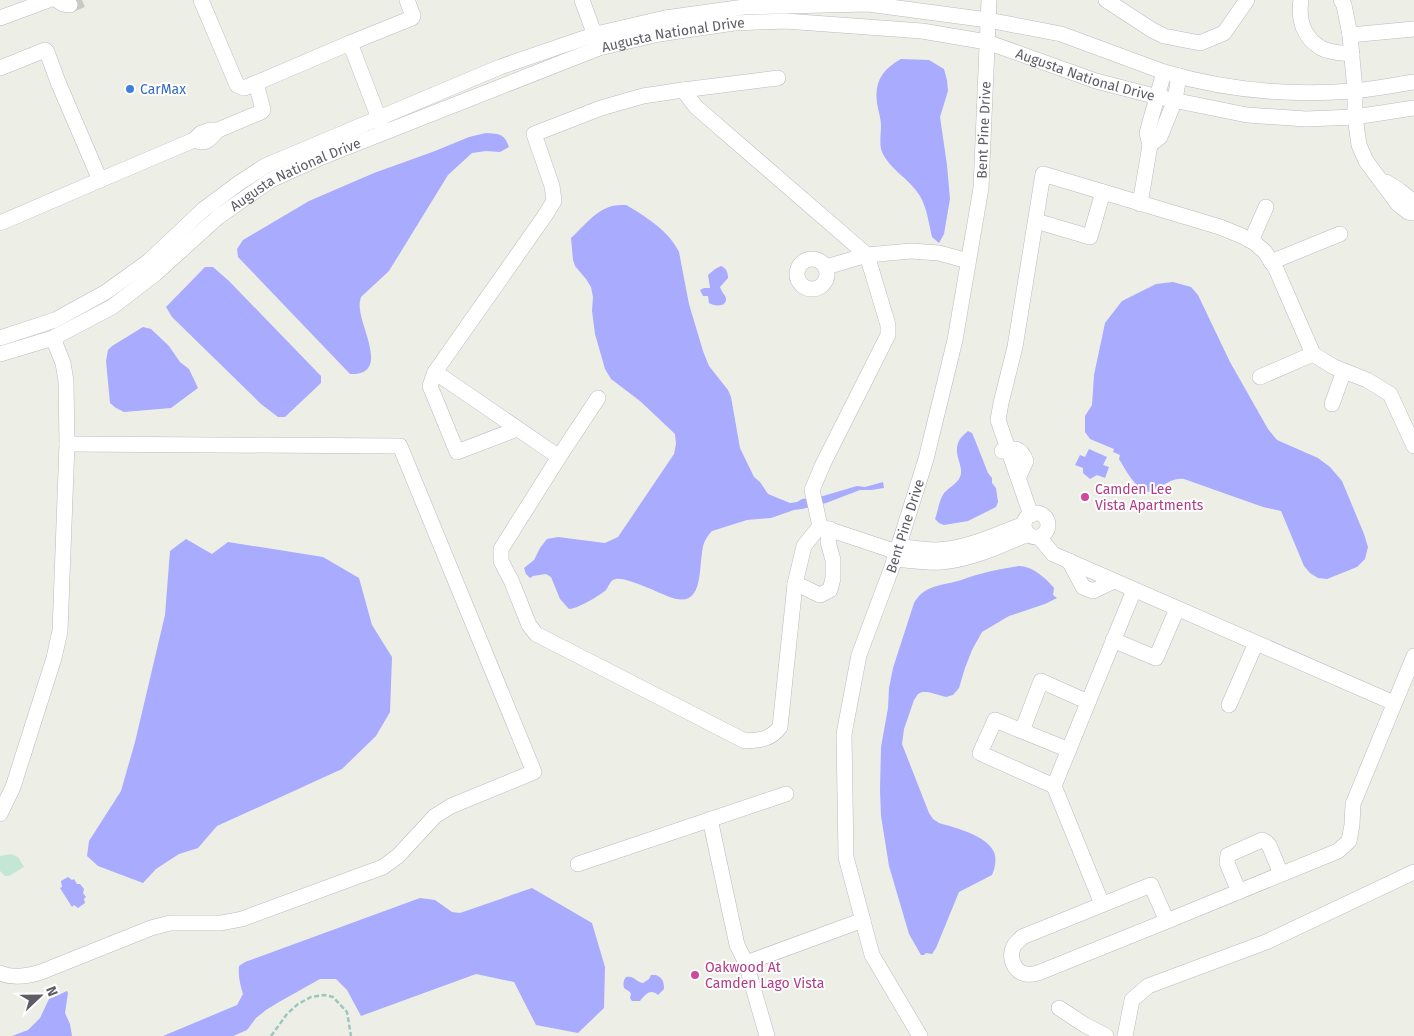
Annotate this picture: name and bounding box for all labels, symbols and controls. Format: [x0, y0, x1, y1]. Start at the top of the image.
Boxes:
street label: Augusta National Drive [600, 14, 745, 56]
street label: Augusta National Drive [1014, 45, 1157, 104]
place label: CarMax [140, 81, 186, 98]
street label: Bent Pine Drive [973, 81, 994, 179]
marker: CarMax [124, 83, 136, 95]
street label: Augusta National Drive [226, 134, 363, 215]
street label: Bent Pine Drive [882, 477, 928, 575]
place label: Camden Lee Vista Apartments [1095, 481, 1204, 514]
marker: Camden Lee Vista Apartments [1079, 491, 1091, 503]
place label: Oakwood At Camden Lago Vista [705, 959, 824, 992]
marker: Oakwood At Camden Lago Vista [689, 969, 701, 981]
north arrow [15, 971, 65, 1021]
text: N [42, 984, 61, 999]

